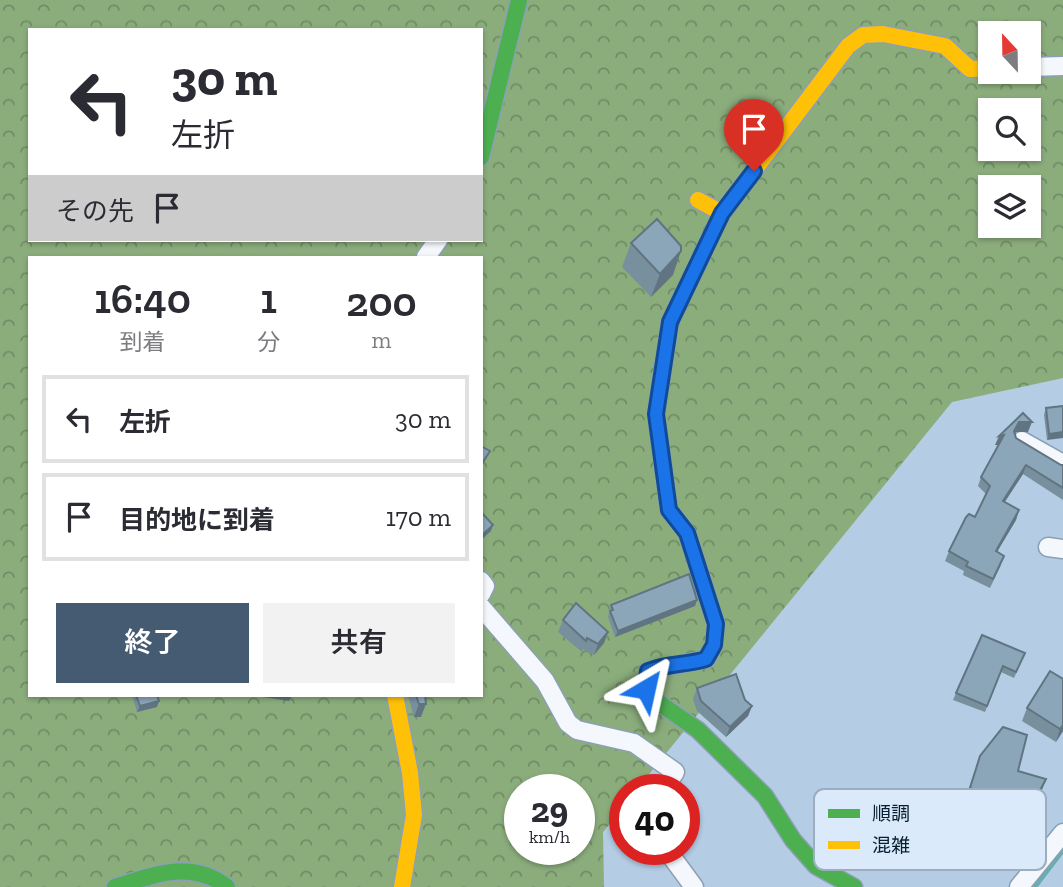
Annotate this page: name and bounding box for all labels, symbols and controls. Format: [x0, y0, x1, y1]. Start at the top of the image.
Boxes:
north arrow [978, 21, 1041, 84]
map controls [978, 21, 1041, 238]
text: 30 m [171, 49, 277, 108]
icon: left [56, 56, 147, 147]
button: search [978, 98, 1041, 161]
pin [724, 99, 784, 171]
icon: arrive [735, 110, 773, 148]
text: 左折 [171, 116, 235, 154]
button: layers [978, 175, 1041, 238]
icon: arrive [148, 189, 186, 227]
text: その先 [56, 195, 134, 227]
text: 16:40 [94, 273, 191, 324]
text: 1 [260, 273, 277, 324]
text: 200 [346, 276, 417, 327]
text: m [372, 326, 391, 354]
text: 到着 [120, 328, 166, 356]
text: 分 [257, 328, 280, 356]
icon: left [60, 400, 98, 438]
text: 30 m [395, 403, 451, 435]
text: 左折 [119, 406, 171, 438]
icon: arrive [60, 498, 98, 536]
text: 170 m [386, 501, 451, 533]
text: 目的地に到着 [119, 504, 275, 536]
button: 終了 [56, 603, 249, 683]
button: 共有 [263, 603, 455, 683]
position arrow [609, 652, 683, 726]
speed limit sign: 40 [609, 774, 700, 865]
text: 29 [531, 789, 568, 831]
legend [814, 789, 1046, 870]
text: 順調 [872, 802, 910, 825]
text: km/h [529, 826, 570, 848]
text: 混雑 [872, 834, 910, 857]

